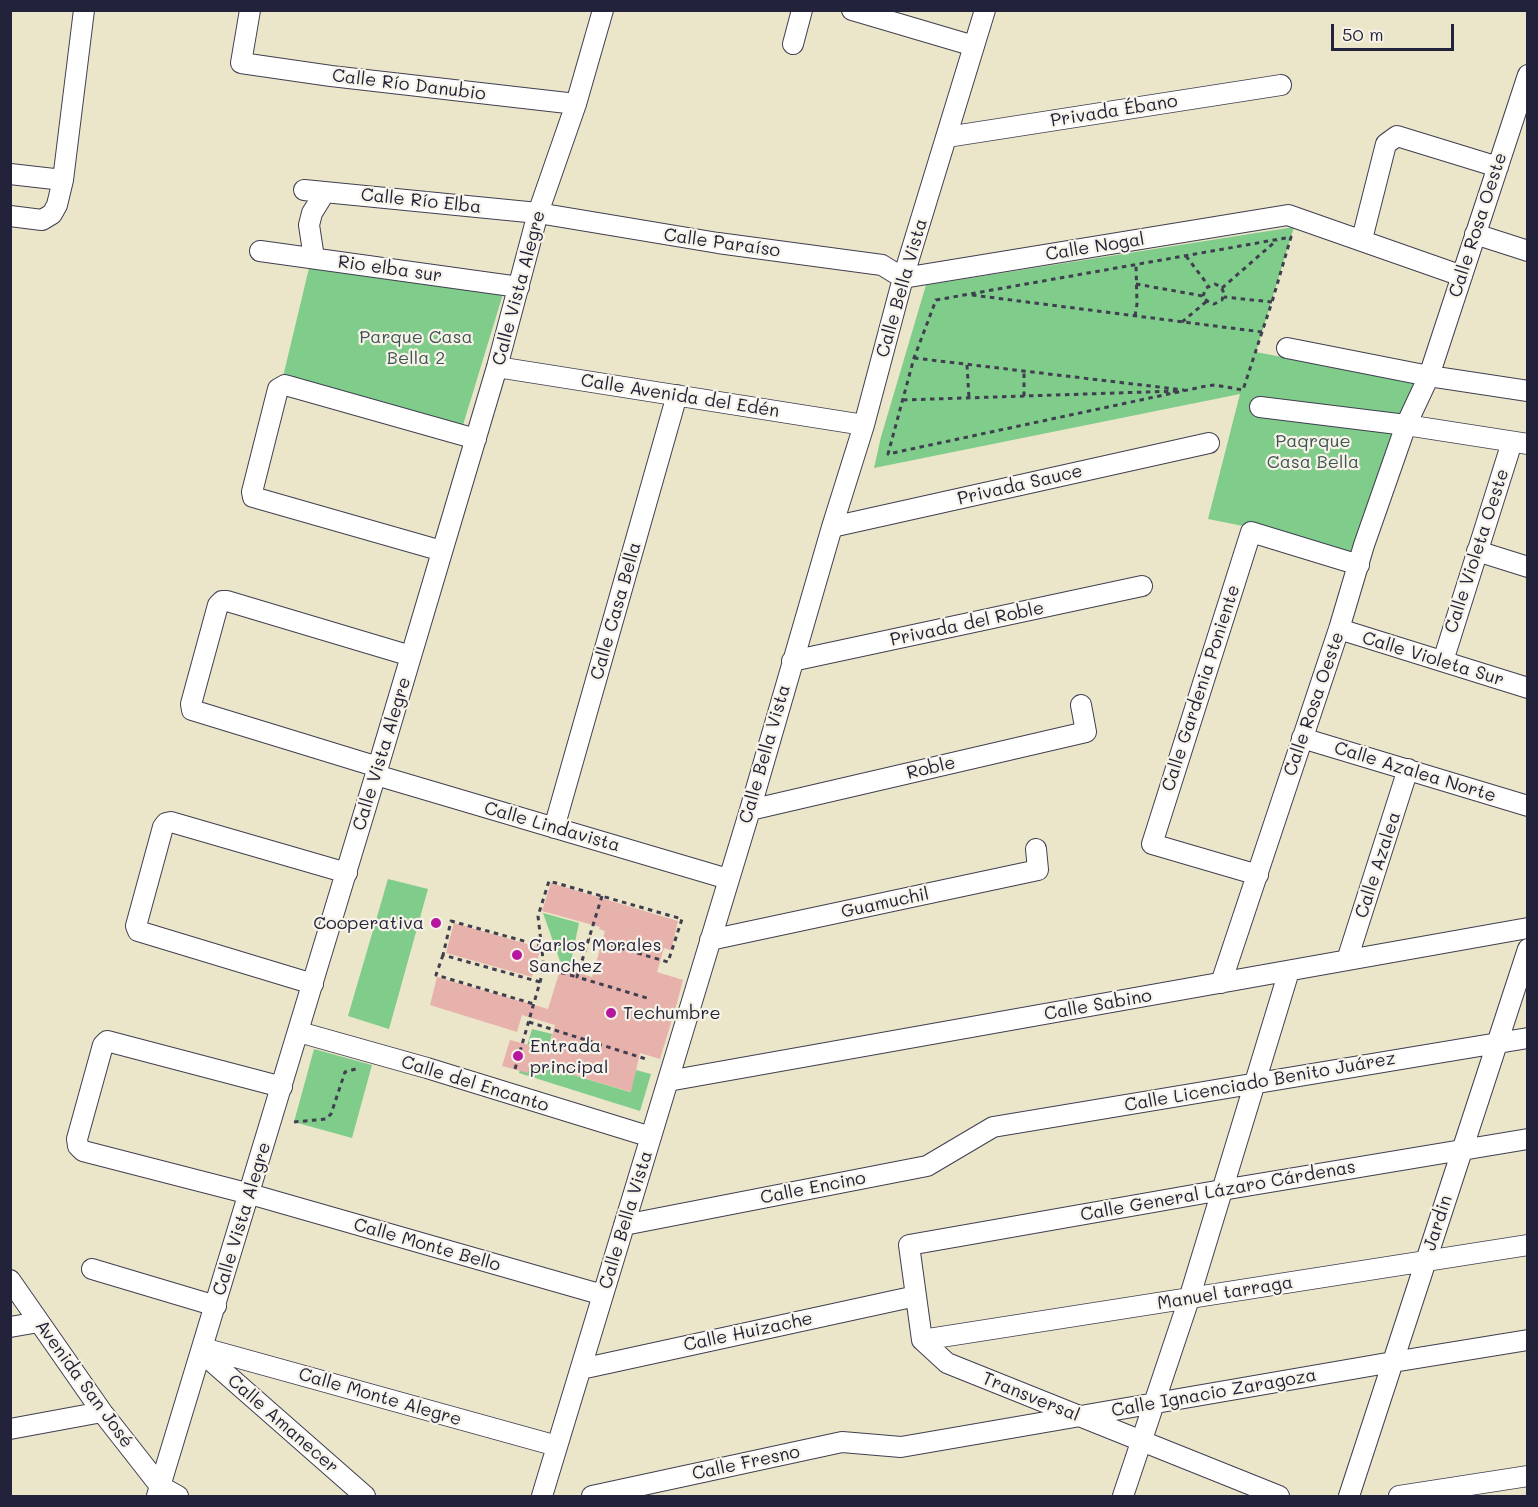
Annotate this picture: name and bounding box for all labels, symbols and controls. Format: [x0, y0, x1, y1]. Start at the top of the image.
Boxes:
scale bar [1334, 12, 1457, 50]
text: 50 m [1342, 22, 1384, 46]
street label: Calle Río Danubio [331, 65, 487, 105]
street label: Privada Ébano [1049, 90, 1179, 132]
street label: Calle Rosa Oeste [1444, 150, 1512, 300]
street label: Calle Río Elba [360, 184, 482, 218]
street label: Calle Vista Alegre [488, 208, 550, 368]
street label: Calle Bella Vista [872, 216, 932, 360]
street label: Calle Paraíso [662, 224, 782, 262]
street label: Calle Nogal [1044, 229, 1146, 265]
street label: Rio elba sur [336, 251, 444, 287]
park label: Parque Casa Bella 2 [359, 326, 473, 368]
street label: Calle Avenida del Edén [579, 370, 781, 422]
park label: Paqrque Casa Bella [1267, 430, 1359, 472]
street label: Privada Sauce [955, 460, 1085, 510]
street label: Calle Violeta Oeste [1440, 466, 1514, 636]
street label: Calle Casa Bella [586, 540, 646, 682]
street label: Calle Gardenia Poniente [1157, 582, 1245, 794]
street label: Privada del Roble [888, 597, 1046, 651]
street label: Calle Violeta Sur [1359, 627, 1507, 691]
street label: Calle Rosa Oeste [1279, 629, 1349, 779]
street label: Calle Vista Alegre [348, 675, 416, 833]
street label: Calle Bella Vista [735, 682, 795, 826]
street label: Calle Azalea Norte [1331, 737, 1499, 807]
street label: Roble [905, 752, 957, 784]
street label: Calle Lindavista [481, 797, 623, 857]
street label: Calle Azalea [1351, 809, 1405, 921]
street label: Guamuchil [839, 883, 931, 923]
place label: Cooperativa [313, 912, 424, 934]
marker: Cooperativa [429, 916, 443, 930]
place label: Carlos Morales Sanchez [529, 934, 661, 976]
marker: Carlos Morales Sanchez [510, 948, 524, 962]
street label: Calle Sabino [1042, 985, 1154, 1025]
place label: Techumbre [623, 1002, 721, 1024]
marker: Techumbre [604, 1006, 618, 1020]
place label: Entrada principal [530, 1035, 609, 1078]
street label: Calle Licenciado Benito Juárez [1123, 1047, 1397, 1117]
marker: Entrada principal [511, 1049, 525, 1063]
street label: Calle del Encanto [398, 1051, 552, 1117]
street label: Calle Vista Alegre [208, 1140, 276, 1298]
street label: Calle Bella Vista [595, 1148, 657, 1292]
street label: Calle General Lázaro Cárdenas [1079, 1156, 1357, 1226]
street label: Calle Encino [758, 1167, 868, 1209]
street label: Jardin [1419, 1193, 1457, 1253]
street label: Calle Monte Bello [351, 1214, 503, 1276]
street label: Manuel tarraga [1156, 1272, 1294, 1314]
street label: Calle Huizache [682, 1308, 814, 1356]
street label: Avenida San José [30, 1316, 138, 1452]
street label: Calle Monte Alegre [296, 1363, 464, 1431]
street label: Calle Ignacio Zaragoza [1110, 1364, 1318, 1422]
street label: Transversal [979, 1368, 1083, 1426]
street label: Calle Amanecer [223, 1370, 343, 1478]
street label: Calle Fresno [690, 1441, 802, 1485]

